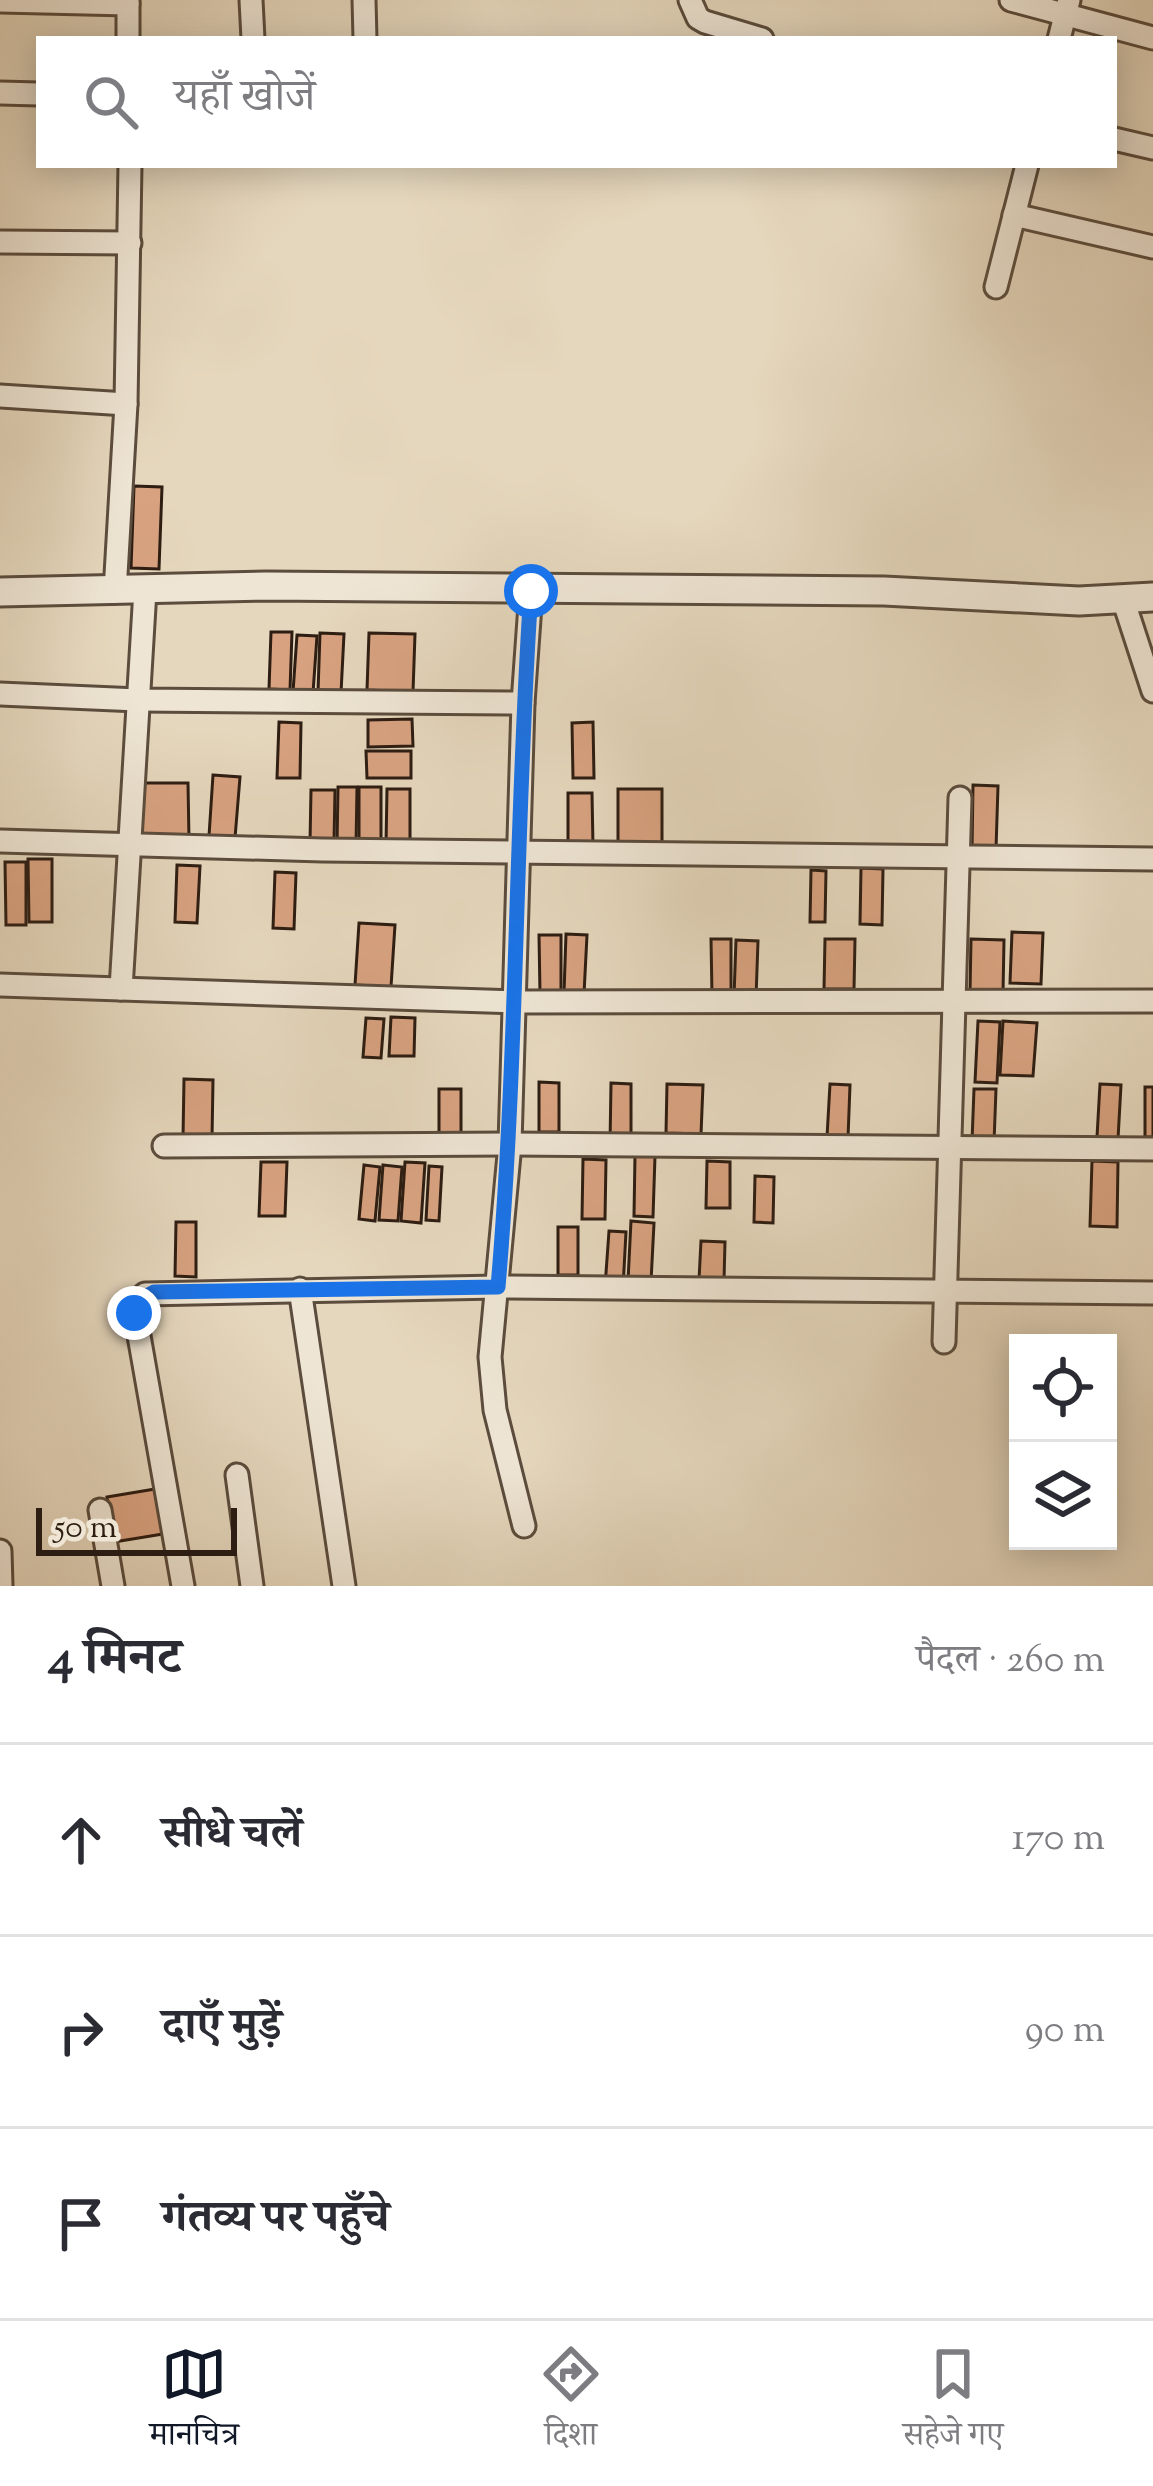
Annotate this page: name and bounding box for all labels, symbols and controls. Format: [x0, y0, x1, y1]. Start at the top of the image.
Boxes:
search box [36, 36, 1117, 168]
text: यहाँ खोजें [174, 67, 315, 132]
icon: search [78, 69, 144, 135]
route start [504, 564, 558, 618]
route end [107, 1286, 161, 1340]
map controls [1009, 1334, 1117, 1550]
button: locate [1009, 1334, 1117, 1442]
button: layers [1009, 1442, 1117, 1550]
scale bar [36, 1502, 237, 1555]
text: 50 m [54, 1505, 117, 1553]
text: 4 मिनट [48, 1624, 181, 1697]
text: पैदल · 260 m [916, 1634, 1105, 1690]
text: सीधे चलें [162, 1804, 302, 1869]
icon: ahead [48, 1807, 114, 1873]
text: 170 m [1012, 1812, 1105, 1868]
text: दाएँ मुड़ें [162, 1996, 282, 2061]
icon: right [48, 1999, 114, 2065]
text: 90 m [1025, 2004, 1105, 2060]
text: गंतव्य पर पहुँचे [162, 2188, 389, 2253]
icon: arrive [48, 2191, 114, 2257]
tab: मानचित्र [149, 2341, 239, 2466]
tab: दिशा [538, 2341, 604, 2466]
tab: सहेजे गए [903, 2341, 1004, 2466]

